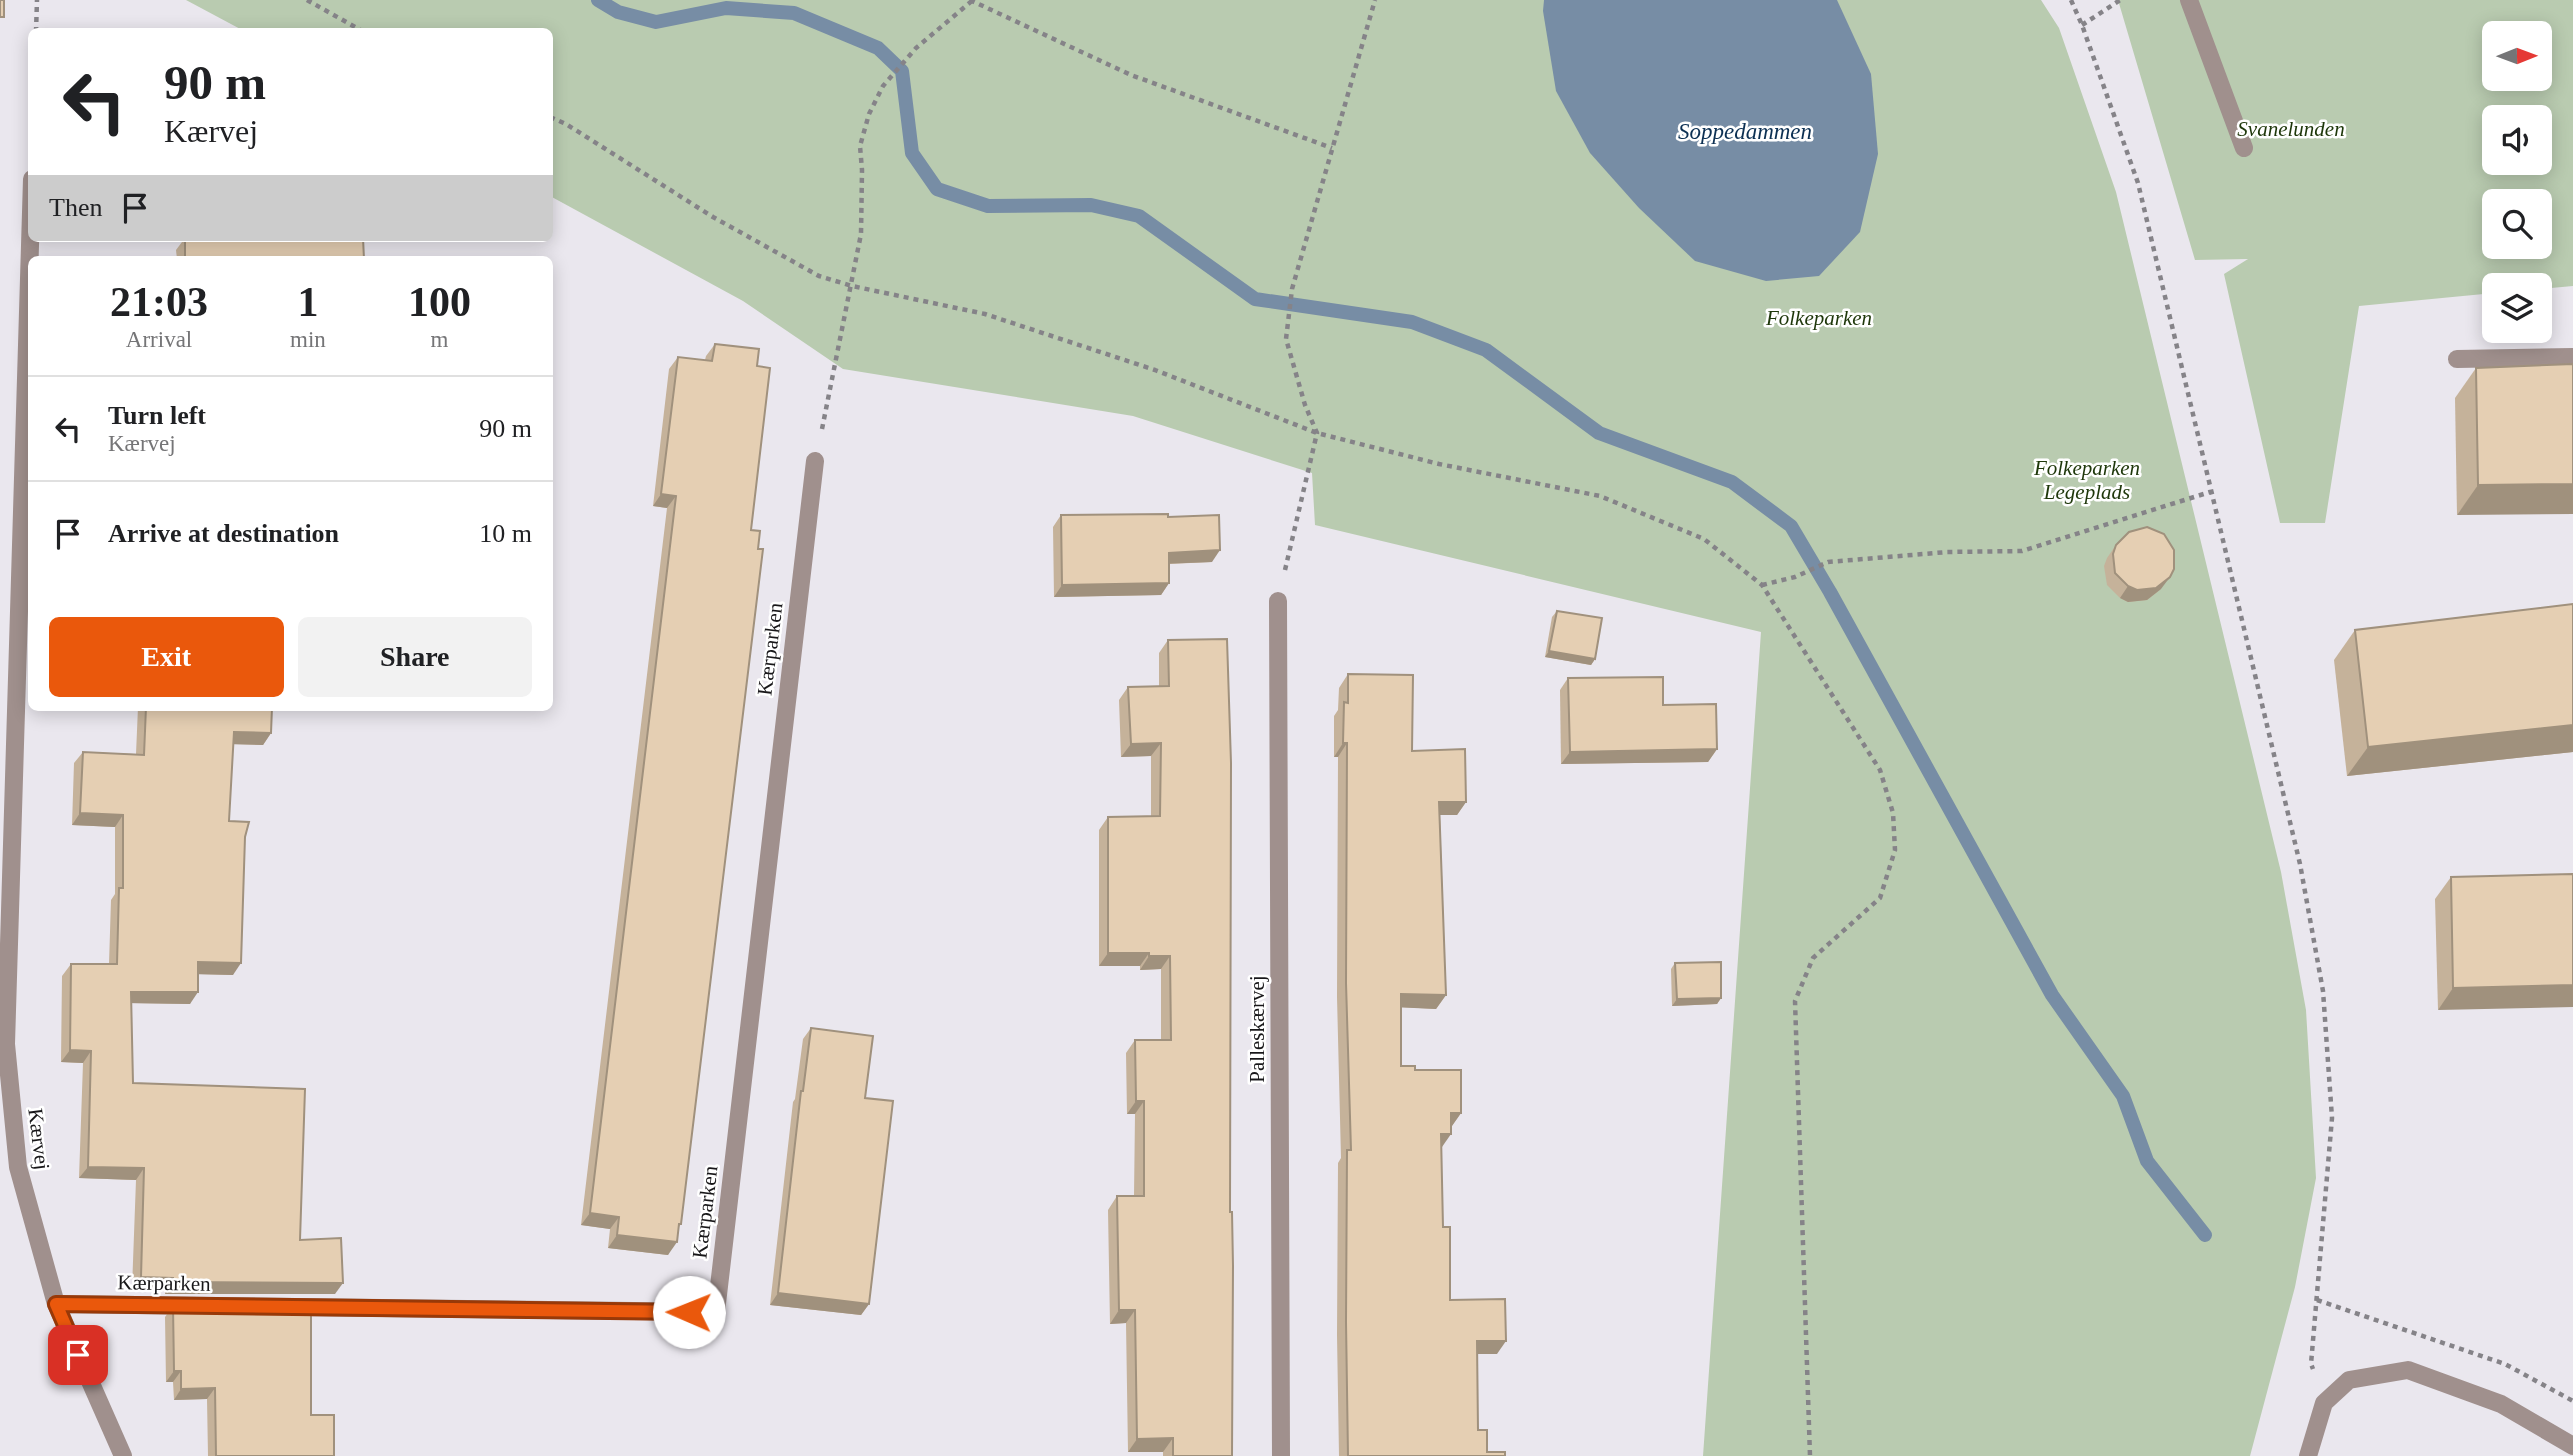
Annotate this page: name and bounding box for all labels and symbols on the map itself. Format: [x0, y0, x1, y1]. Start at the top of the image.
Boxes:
north arrow [2482, 21, 2552, 91]
park label: Svanelunden [2237, 117, 2345, 141]
water label: Soppedammen [1678, 119, 1812, 144]
park label: Folkeparken [1765, 306, 1872, 330]
park label: Folkeparken Legeplads [2033, 456, 2140, 504]
street label: Kærparken [752, 601, 788, 697]
street label: Palleskærvej [1245, 975, 1269, 1083]
street label: Kærvej [23, 1107, 55, 1171]
street label: Kærparken [687, 1164, 723, 1260]
street label: Kærparken [117, 1270, 211, 1296]
position arrow [652, 1275, 726, 1349]
pin [48, 1325, 108, 1385]

